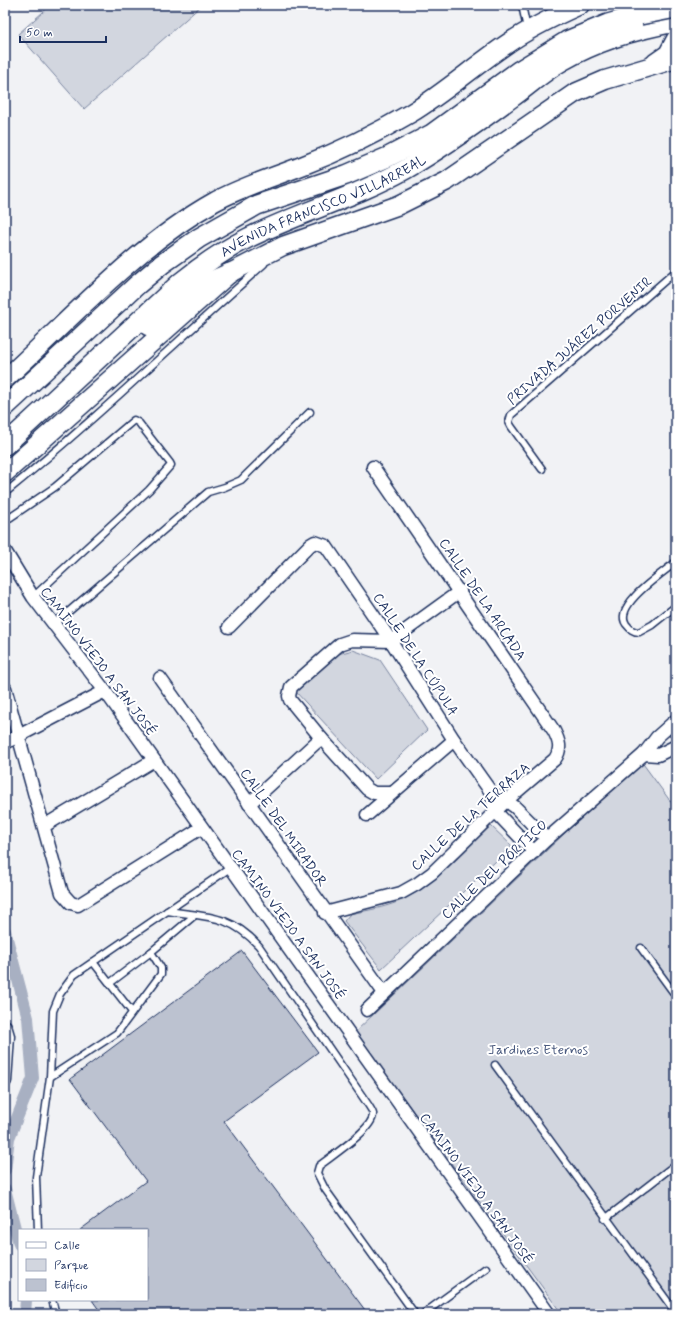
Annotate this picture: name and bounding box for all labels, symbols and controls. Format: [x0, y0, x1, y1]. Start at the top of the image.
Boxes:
scale bar [20, 18, 106, 44]
text: 50 m [26, 25, 53, 41]
street label: AVENIDA FRANCISCO VILLARREAL [217, 151, 430, 262]
street label: PRIVADA JUÁREZ PORVENIR [503, 273, 656, 409]
street label: CALLE DE LA ARCADA [435, 535, 530, 664]
street label: CAMINO VIEJO A SAN JOSÉ [36, 583, 160, 740]
street label: CALLE DE LA CÚPULA [369, 590, 462, 720]
street label: CALLE DE LA TERRAZA [408, 759, 534, 875]
street label: CALLE DEL MIRADOR [236, 765, 331, 891]
street label: CALLE DEL PÓRTICO [438, 816, 551, 924]
street label: CAMINO VIEJO A SAN JOSÉ [227, 845, 349, 1004]
park label: Jardines Eternos [488, 1041, 589, 1059]
street label: CAMINO VIEJO A SAN JOSÉ [415, 1109, 537, 1268]
legend [18, 1229, 148, 1301]
text: Calle [54, 1238, 80, 1254]
text: Parque [54, 1258, 89, 1274]
text: Edificio [54, 1278, 88, 1294]

